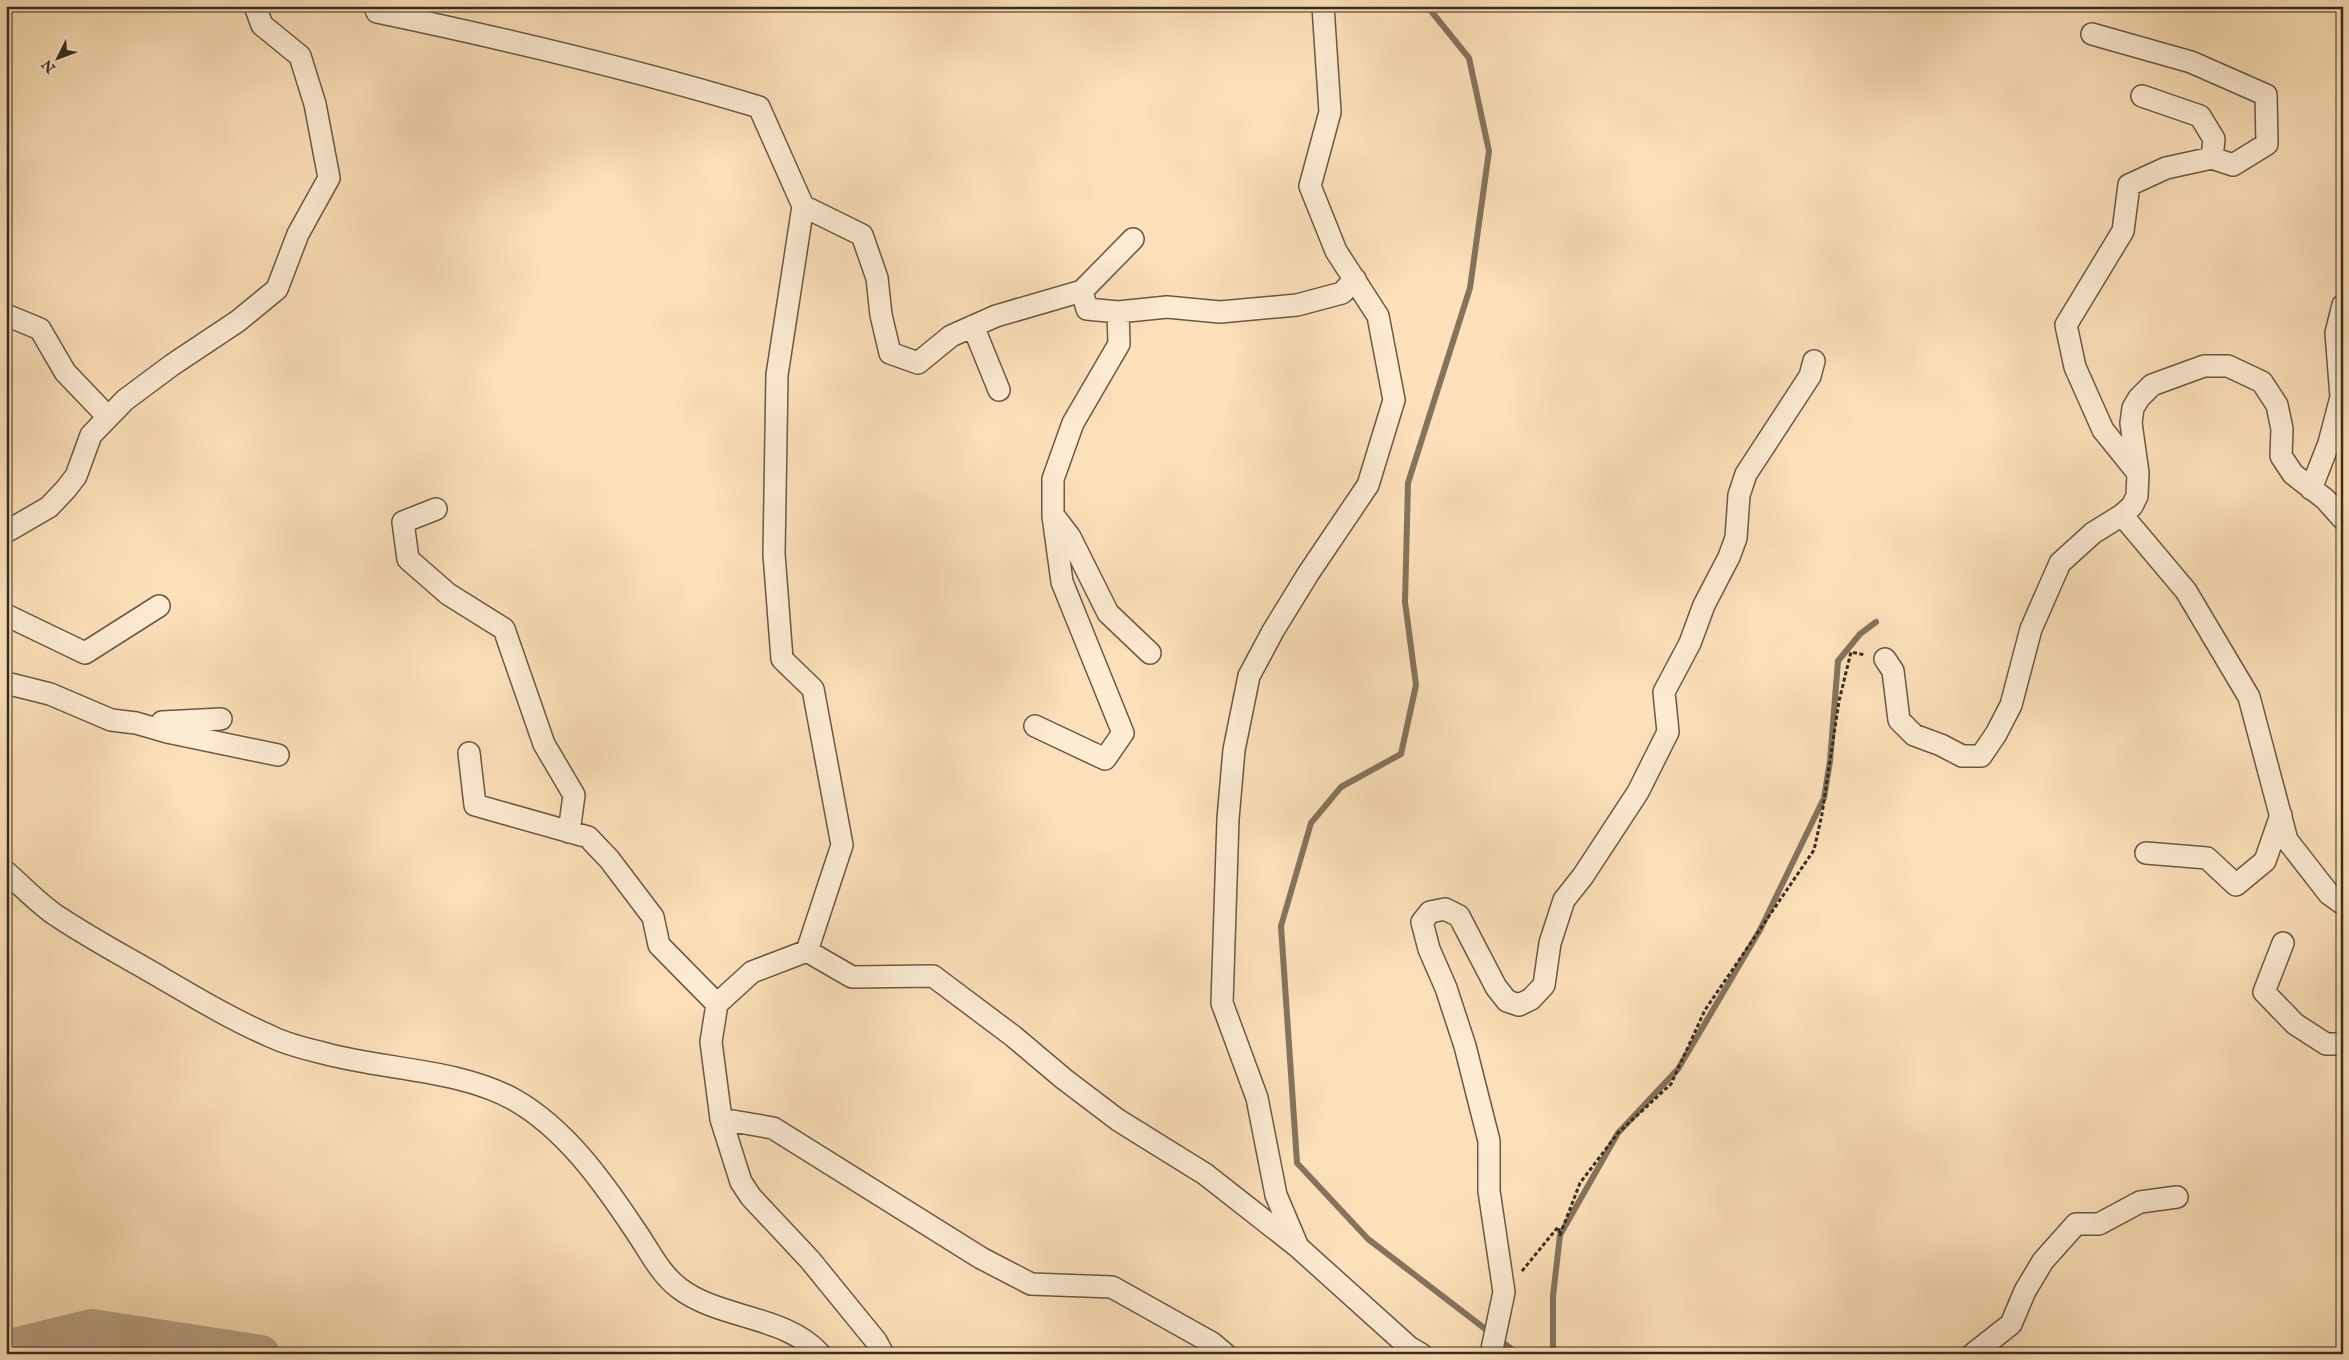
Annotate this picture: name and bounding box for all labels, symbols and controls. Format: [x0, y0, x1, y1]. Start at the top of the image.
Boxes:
north arrow [32, 32, 82, 82]
text: N [38, 56, 60, 77]

